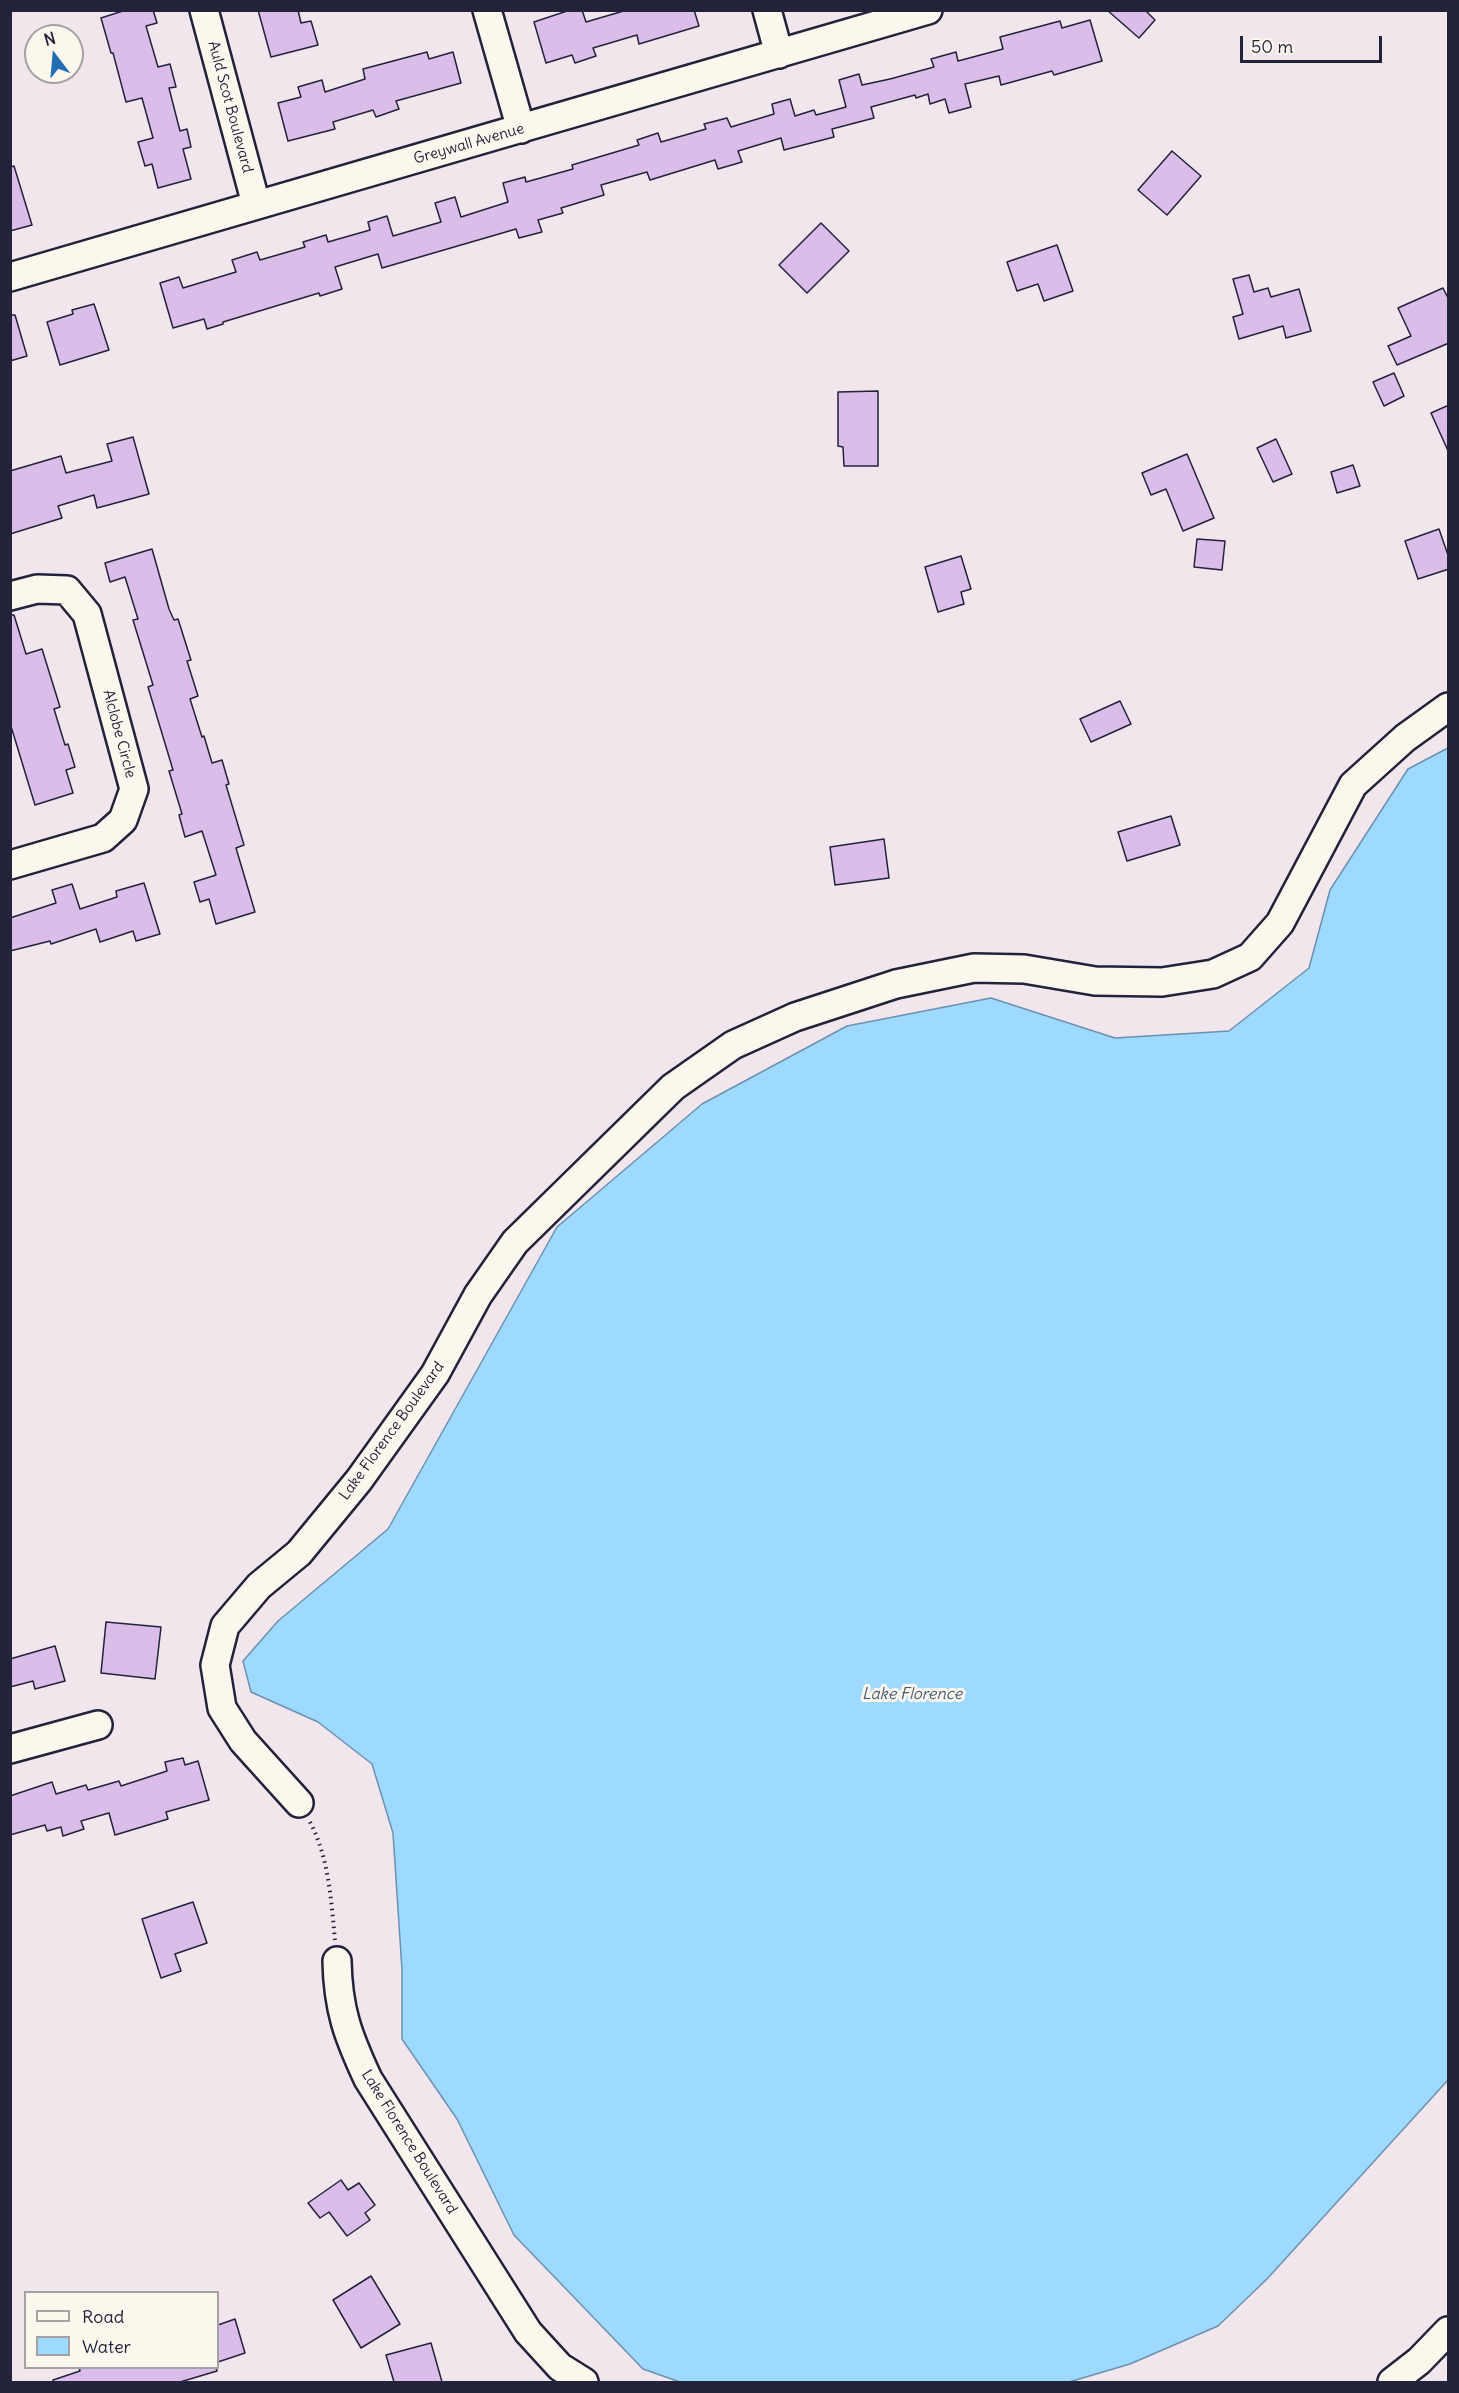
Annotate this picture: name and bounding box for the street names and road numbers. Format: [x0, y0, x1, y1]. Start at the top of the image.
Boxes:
street label: Auld Scot Boulevard [204, 39, 256, 175]
street label: Greywall Avenue [412, 120, 526, 168]
street label: Alclobe Circle [99, 688, 139, 780]
street label: Lake Florence Boulevard [336, 1358, 448, 1504]
street label: Lake Florence Boulevard [357, 2067, 461, 2217]

